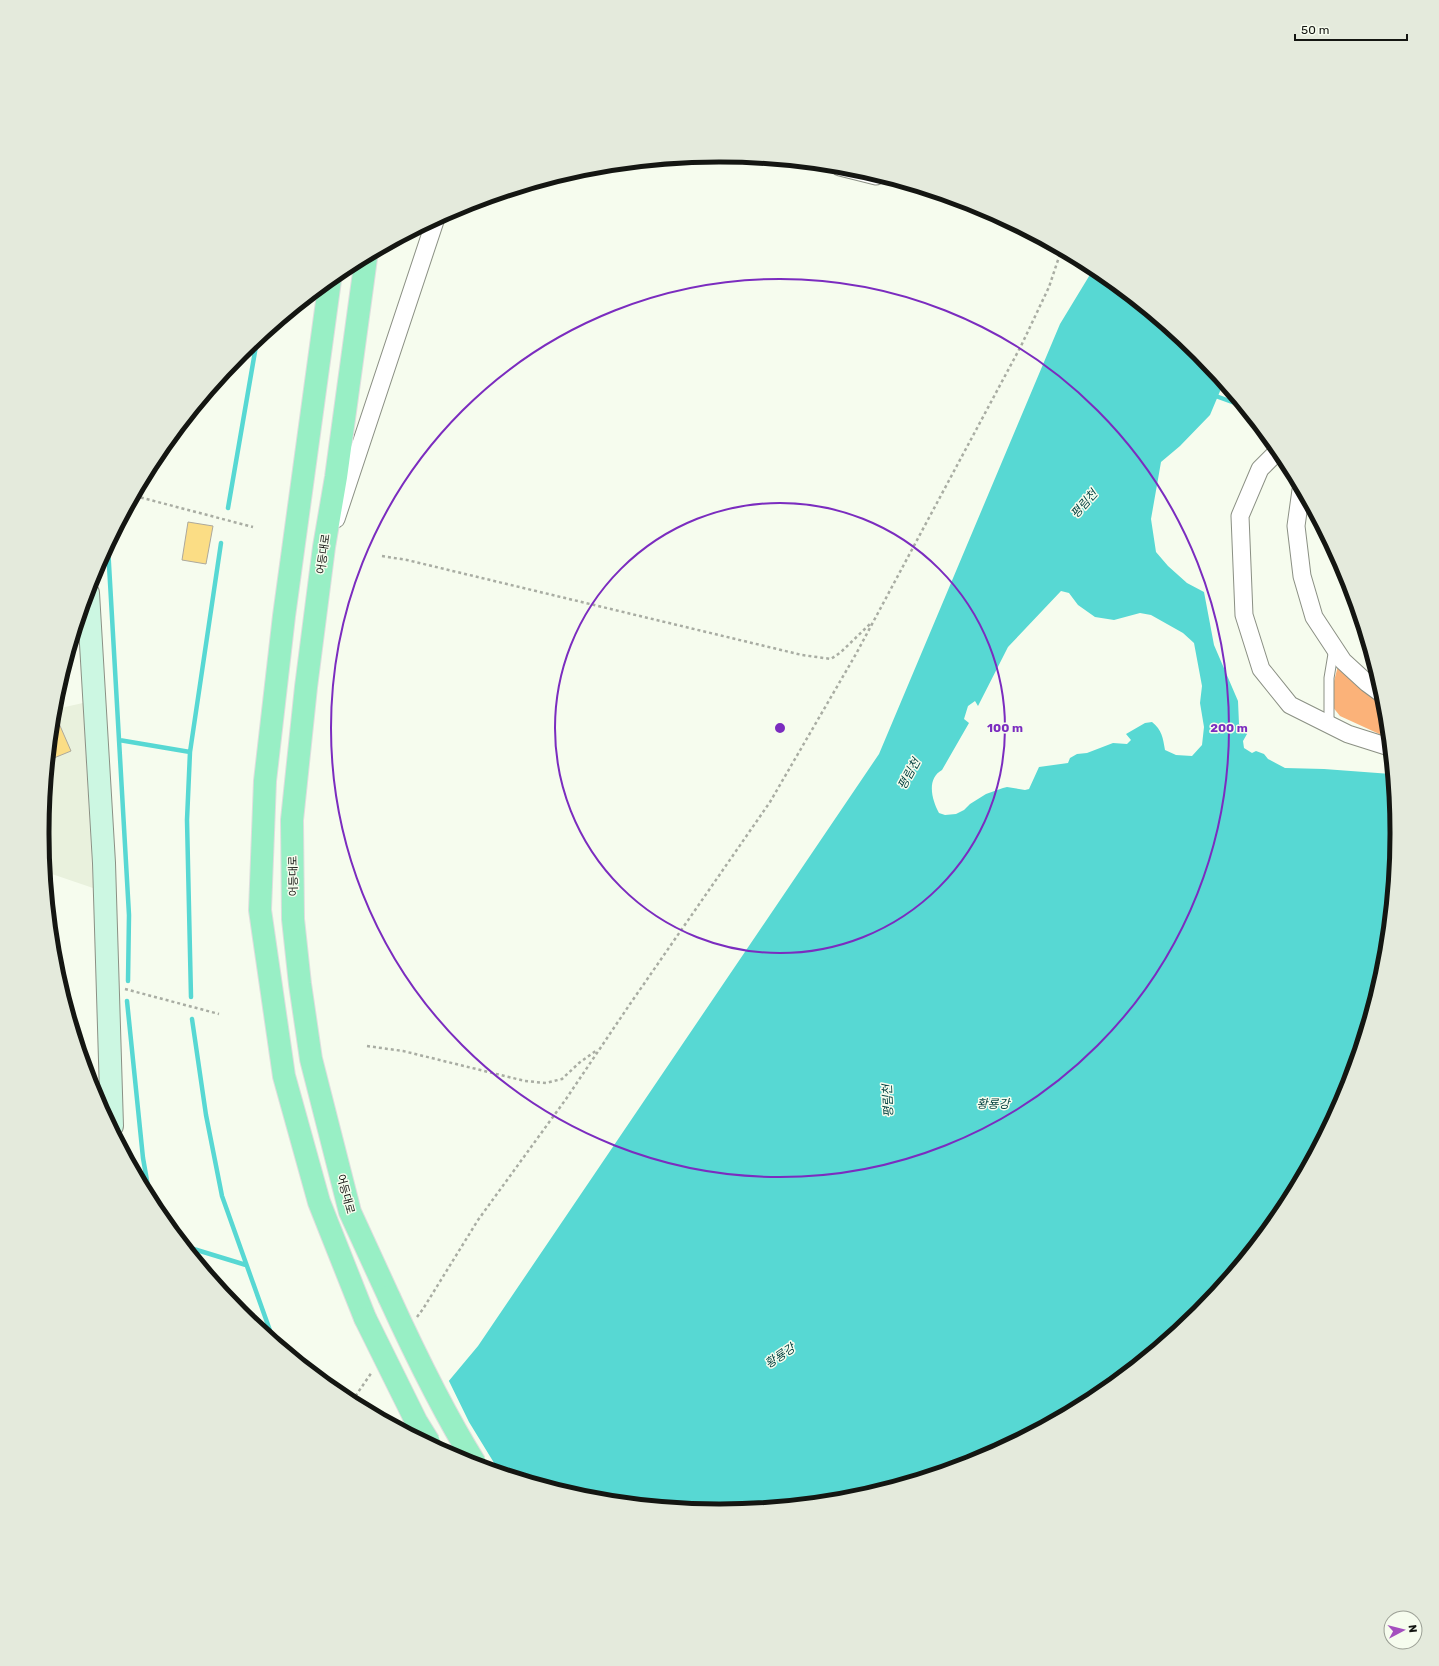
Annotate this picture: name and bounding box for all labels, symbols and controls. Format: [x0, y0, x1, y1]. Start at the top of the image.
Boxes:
scale bar [1295, 16, 1407, 42]
text: 50 m [1301, 23, 1329, 37]
water label: 평림천 [1068, 485, 1101, 521]
street label: 어등대로 [314, 533, 333, 575]
centre of rings [773, 721, 787, 735]
text: 100 m [987, 721, 1023, 735]
text: 200 m [1210, 721, 1248, 735]
water label: 평림천 [895, 754, 924, 792]
street label: 어등대로 [287, 856, 300, 896]
water label: 평림천 [880, 1082, 896, 1118]
water label: 황룡강 [976, 1097, 1012, 1111]
street label: 어등대로 [334, 1173, 357, 1215]
water label: 황룡강 [762, 1340, 799, 1371]
north arrow [1383, 1610, 1423, 1650]
text: N [1405, 1624, 1419, 1634]

